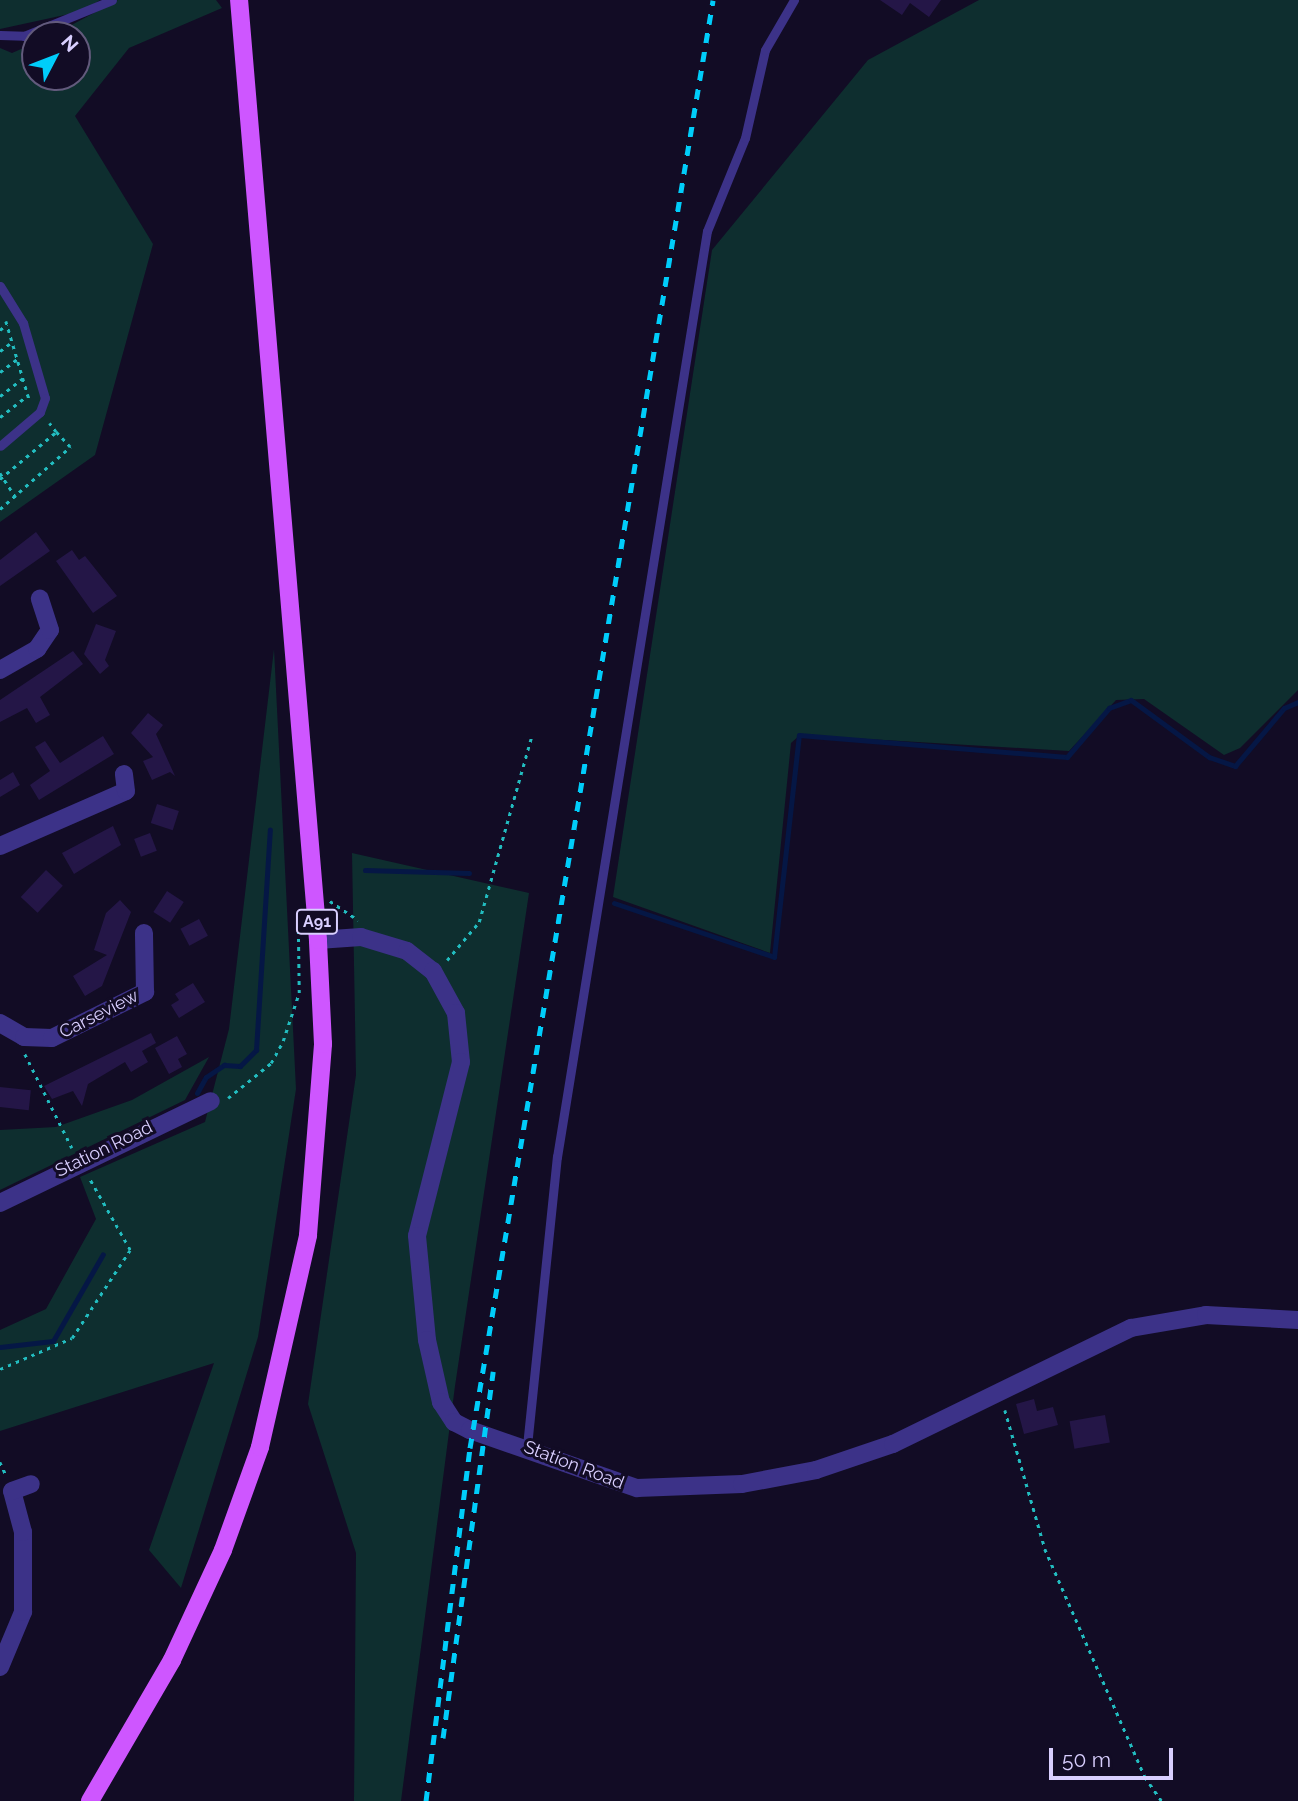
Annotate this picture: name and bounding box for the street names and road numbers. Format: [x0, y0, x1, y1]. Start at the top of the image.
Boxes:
road number: A91 [294, 910, 340, 934]
street label: Carseview [56, 985, 142, 1043]
street label: Station Road [52, 1116, 156, 1182]
street label: Station Road [521, 1436, 627, 1494]

